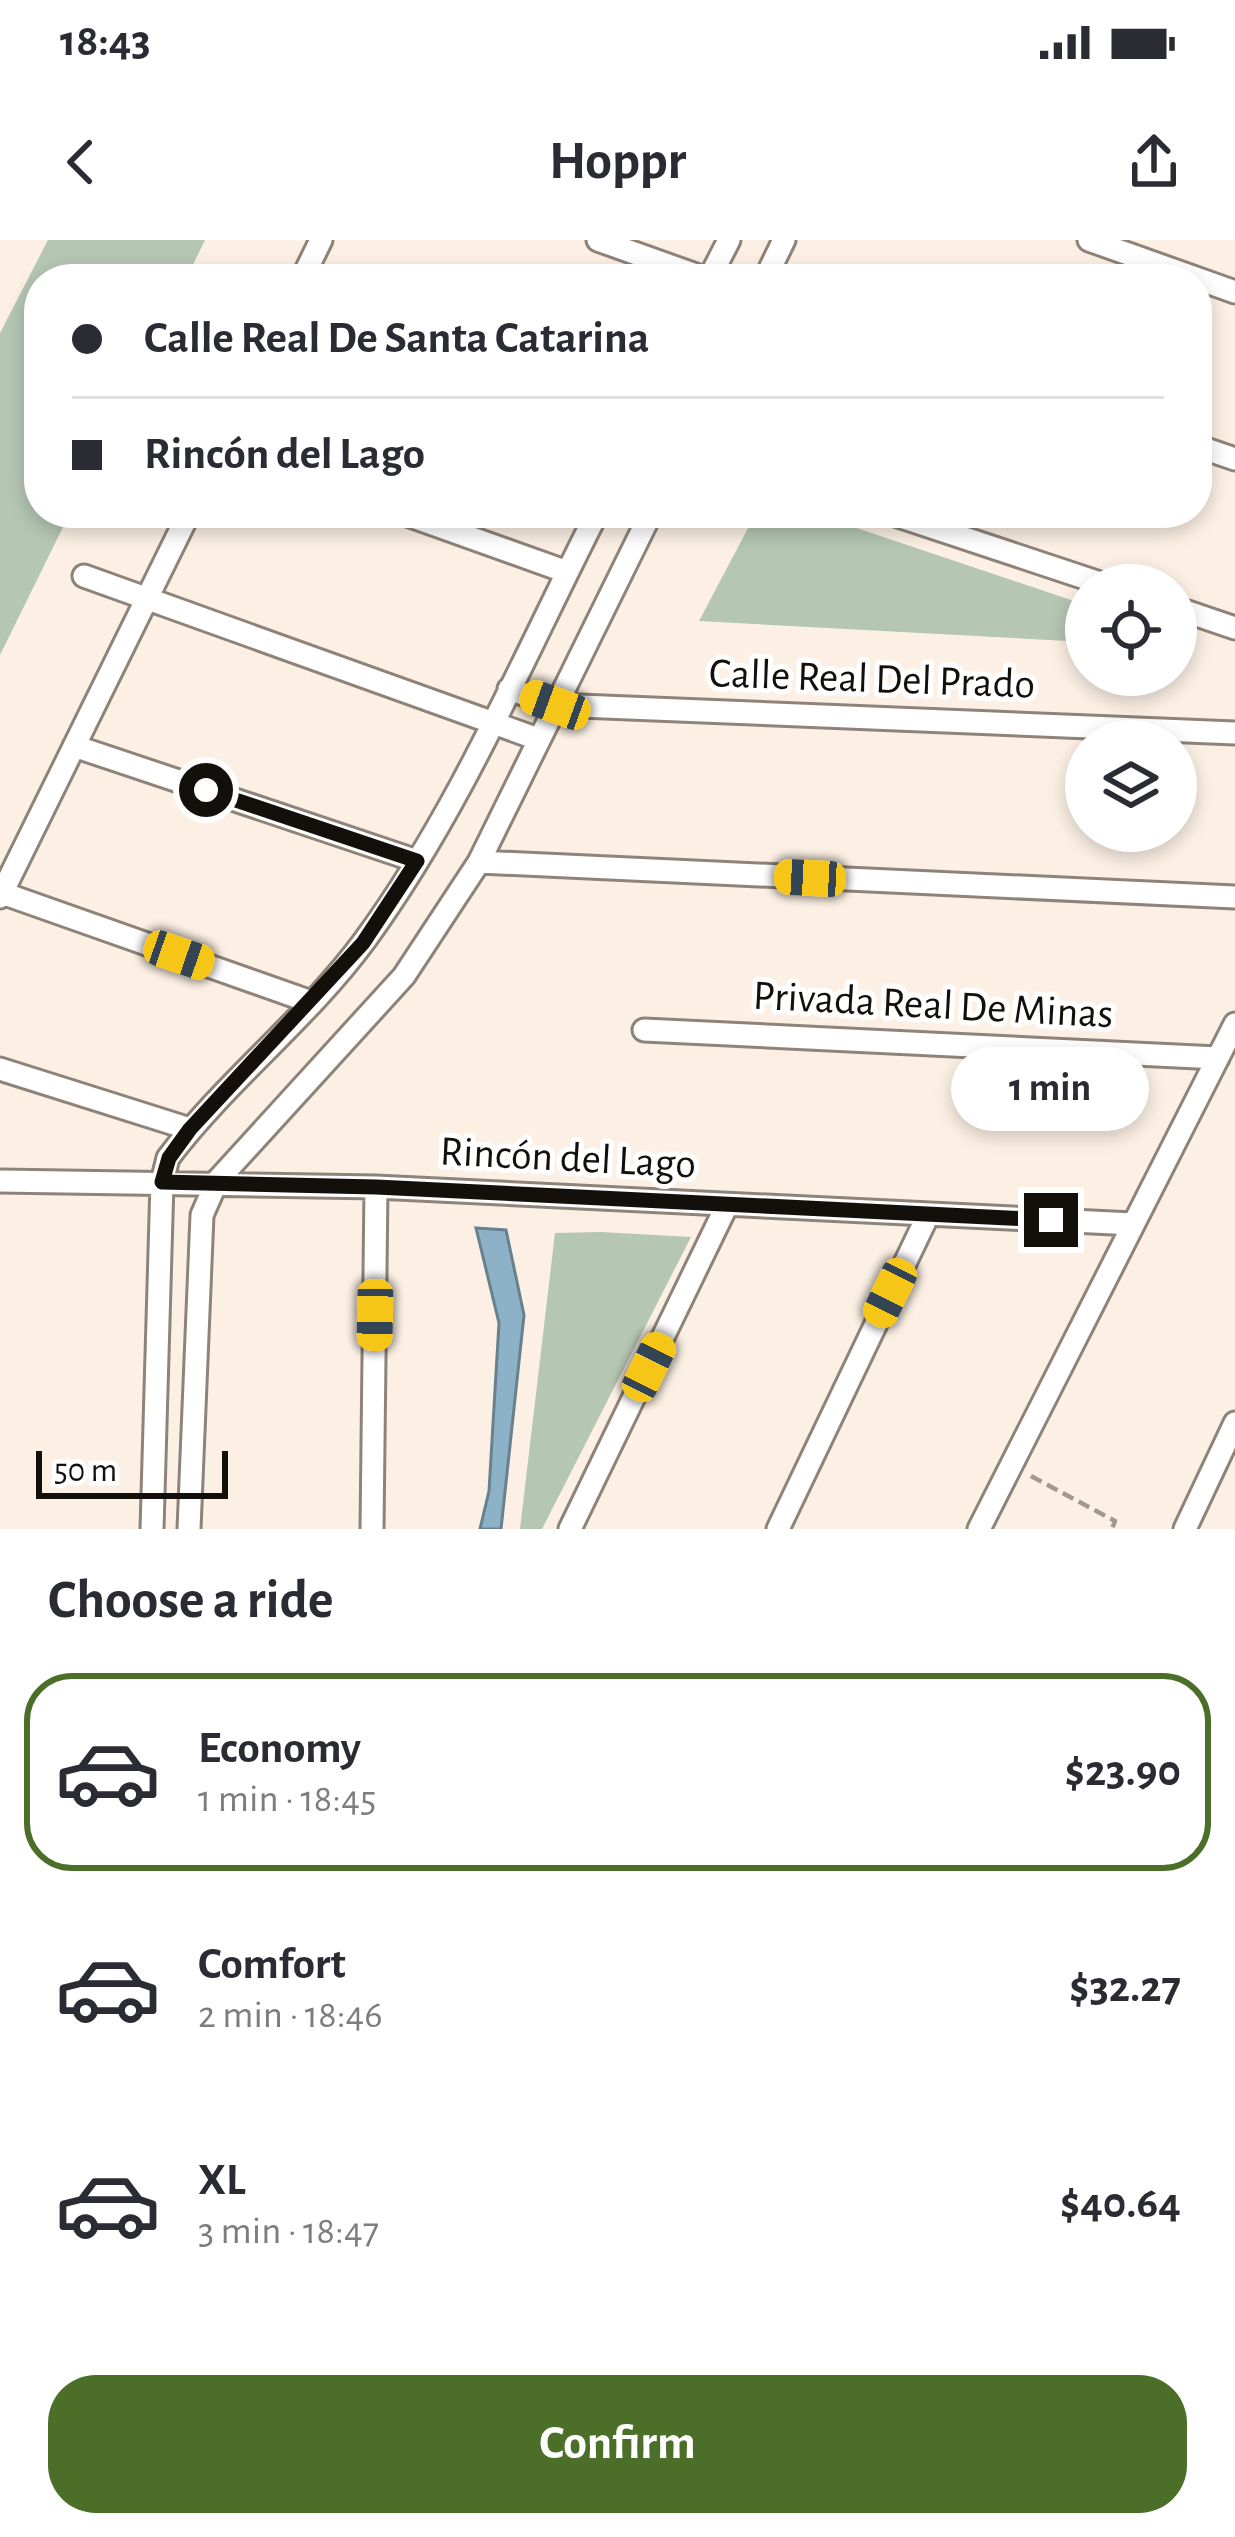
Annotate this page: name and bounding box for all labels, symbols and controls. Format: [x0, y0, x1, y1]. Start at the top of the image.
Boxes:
text: 18:43 [60, 19, 151, 64]
icon: back [48, 129, 114, 195]
icon: share [1121, 129, 1187, 195]
text: Hoppr [549, 135, 686, 189]
text: Calle Real De Santa Catarina [144, 316, 649, 361]
text: Rincón del Lago [144, 432, 425, 477]
map controls [1065, 564, 1197, 852]
button: locate [1065, 564, 1197, 696]
street label: Calle Real Del Prado [708, 652, 1036, 706]
car [515, 676, 595, 734]
button: layers [1065, 720, 1197, 852]
route start [179, 763, 233, 817]
car [773, 858, 847, 898]
car [139, 926, 219, 984]
street label: Privada Real De Minas [752, 975, 1114, 1035]
callout: 1 min [952, 1046, 1150, 1130]
text: 1 min [1009, 1069, 1091, 1108]
street label: Rincón del Lago [439, 1130, 697, 1186]
route end [1024, 1193, 1078, 1247]
car [858, 1253, 922, 1333]
car [356, 1279, 394, 1351]
car [617, 1327, 681, 1407]
scale bar [36, 1445, 228, 1498]
text: 50 m [54, 1455, 117, 1488]
text: Choose a ride [48, 1574, 334, 1628]
icon: car [54, 1718, 162, 1826]
text: Economy [198, 1726, 361, 1771]
text: $23.90 [1065, 1749, 1181, 1794]
text: 1 min · 18:45 [198, 1780, 376, 1819]
icon: car [54, 1934, 162, 2042]
text: Comfort [198, 1942, 346, 1987]
text: $32.27 [1069, 1965, 1181, 2010]
text: 2 min · 18:46 [198, 1996, 383, 2035]
icon: car [54, 2150, 162, 2258]
text: XL [198, 2158, 246, 2203]
text: $40.64 [1060, 2181, 1181, 2226]
text: 3 min · 18:47 [198, 2212, 379, 2251]
button: Confirm [48, 2375, 1187, 2513]

